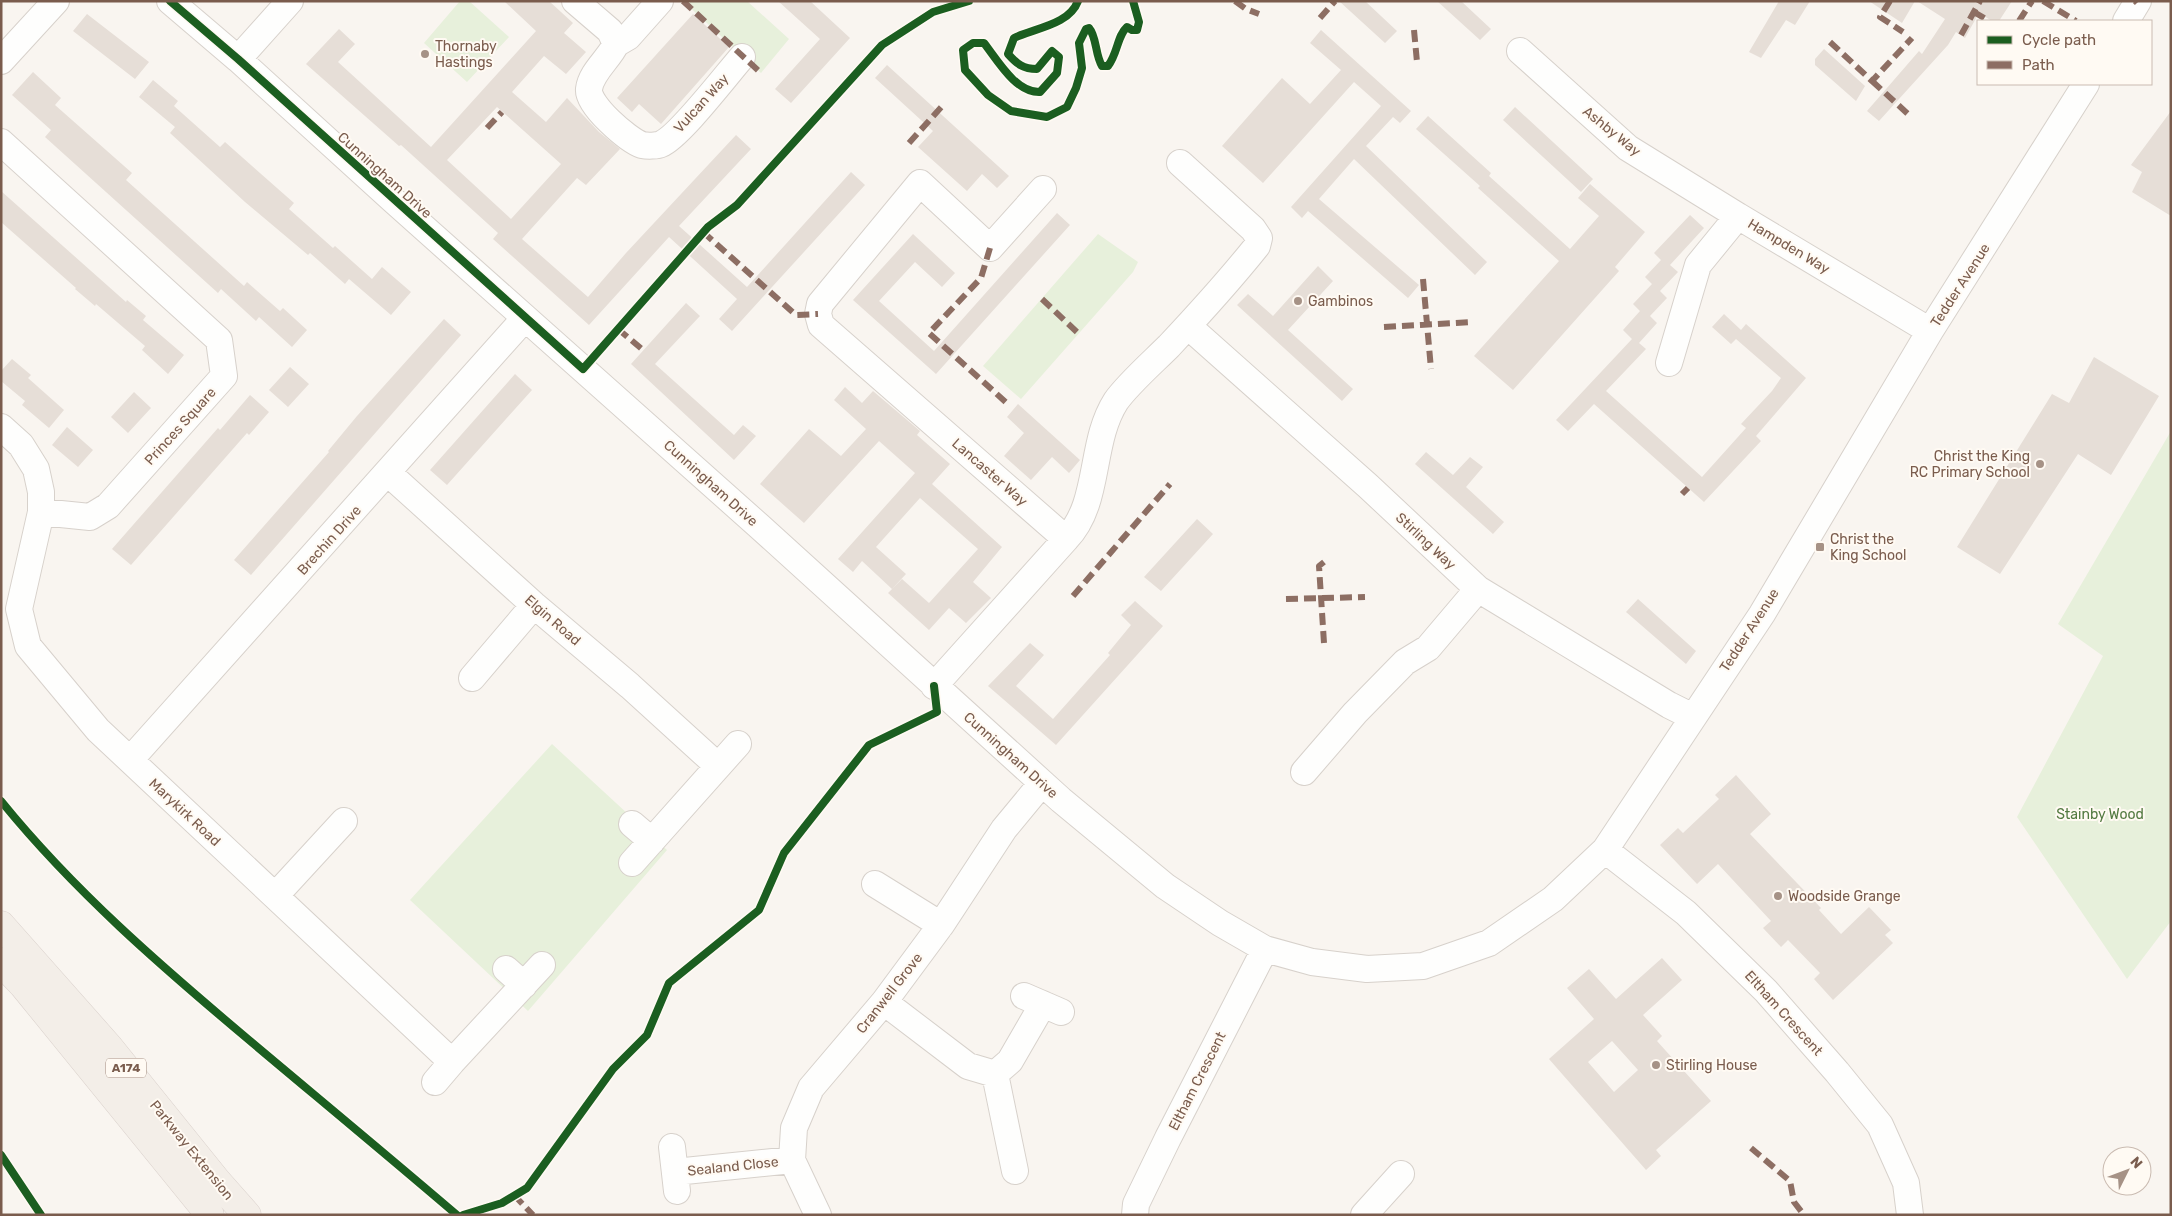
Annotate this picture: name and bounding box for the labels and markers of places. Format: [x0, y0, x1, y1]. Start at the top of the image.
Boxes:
place label: Thornaby Hastings [435, 38, 497, 71]
marker: Thornaby Hastings [419, 48, 431, 60]
place label: Gambinos [1308, 293, 1373, 310]
marker: Gambinos [1292, 295, 1304, 307]
place label: Christ the King RC Primary School [1910, 448, 2030, 481]
marker: Christ the King RC Primary School [2034, 458, 2046, 470]
place label: Christ the King School [1830, 531, 1907, 564]
marker: Christ the King School [1814, 541, 1826, 553]
place label: Woodside Grange [1788, 888, 1901, 905]
marker: Woodside Grange [1772, 890, 1784, 902]
place label: Stirling House [1666, 1057, 1758, 1074]
marker: Stirling House [1650, 1059, 1662, 1071]

